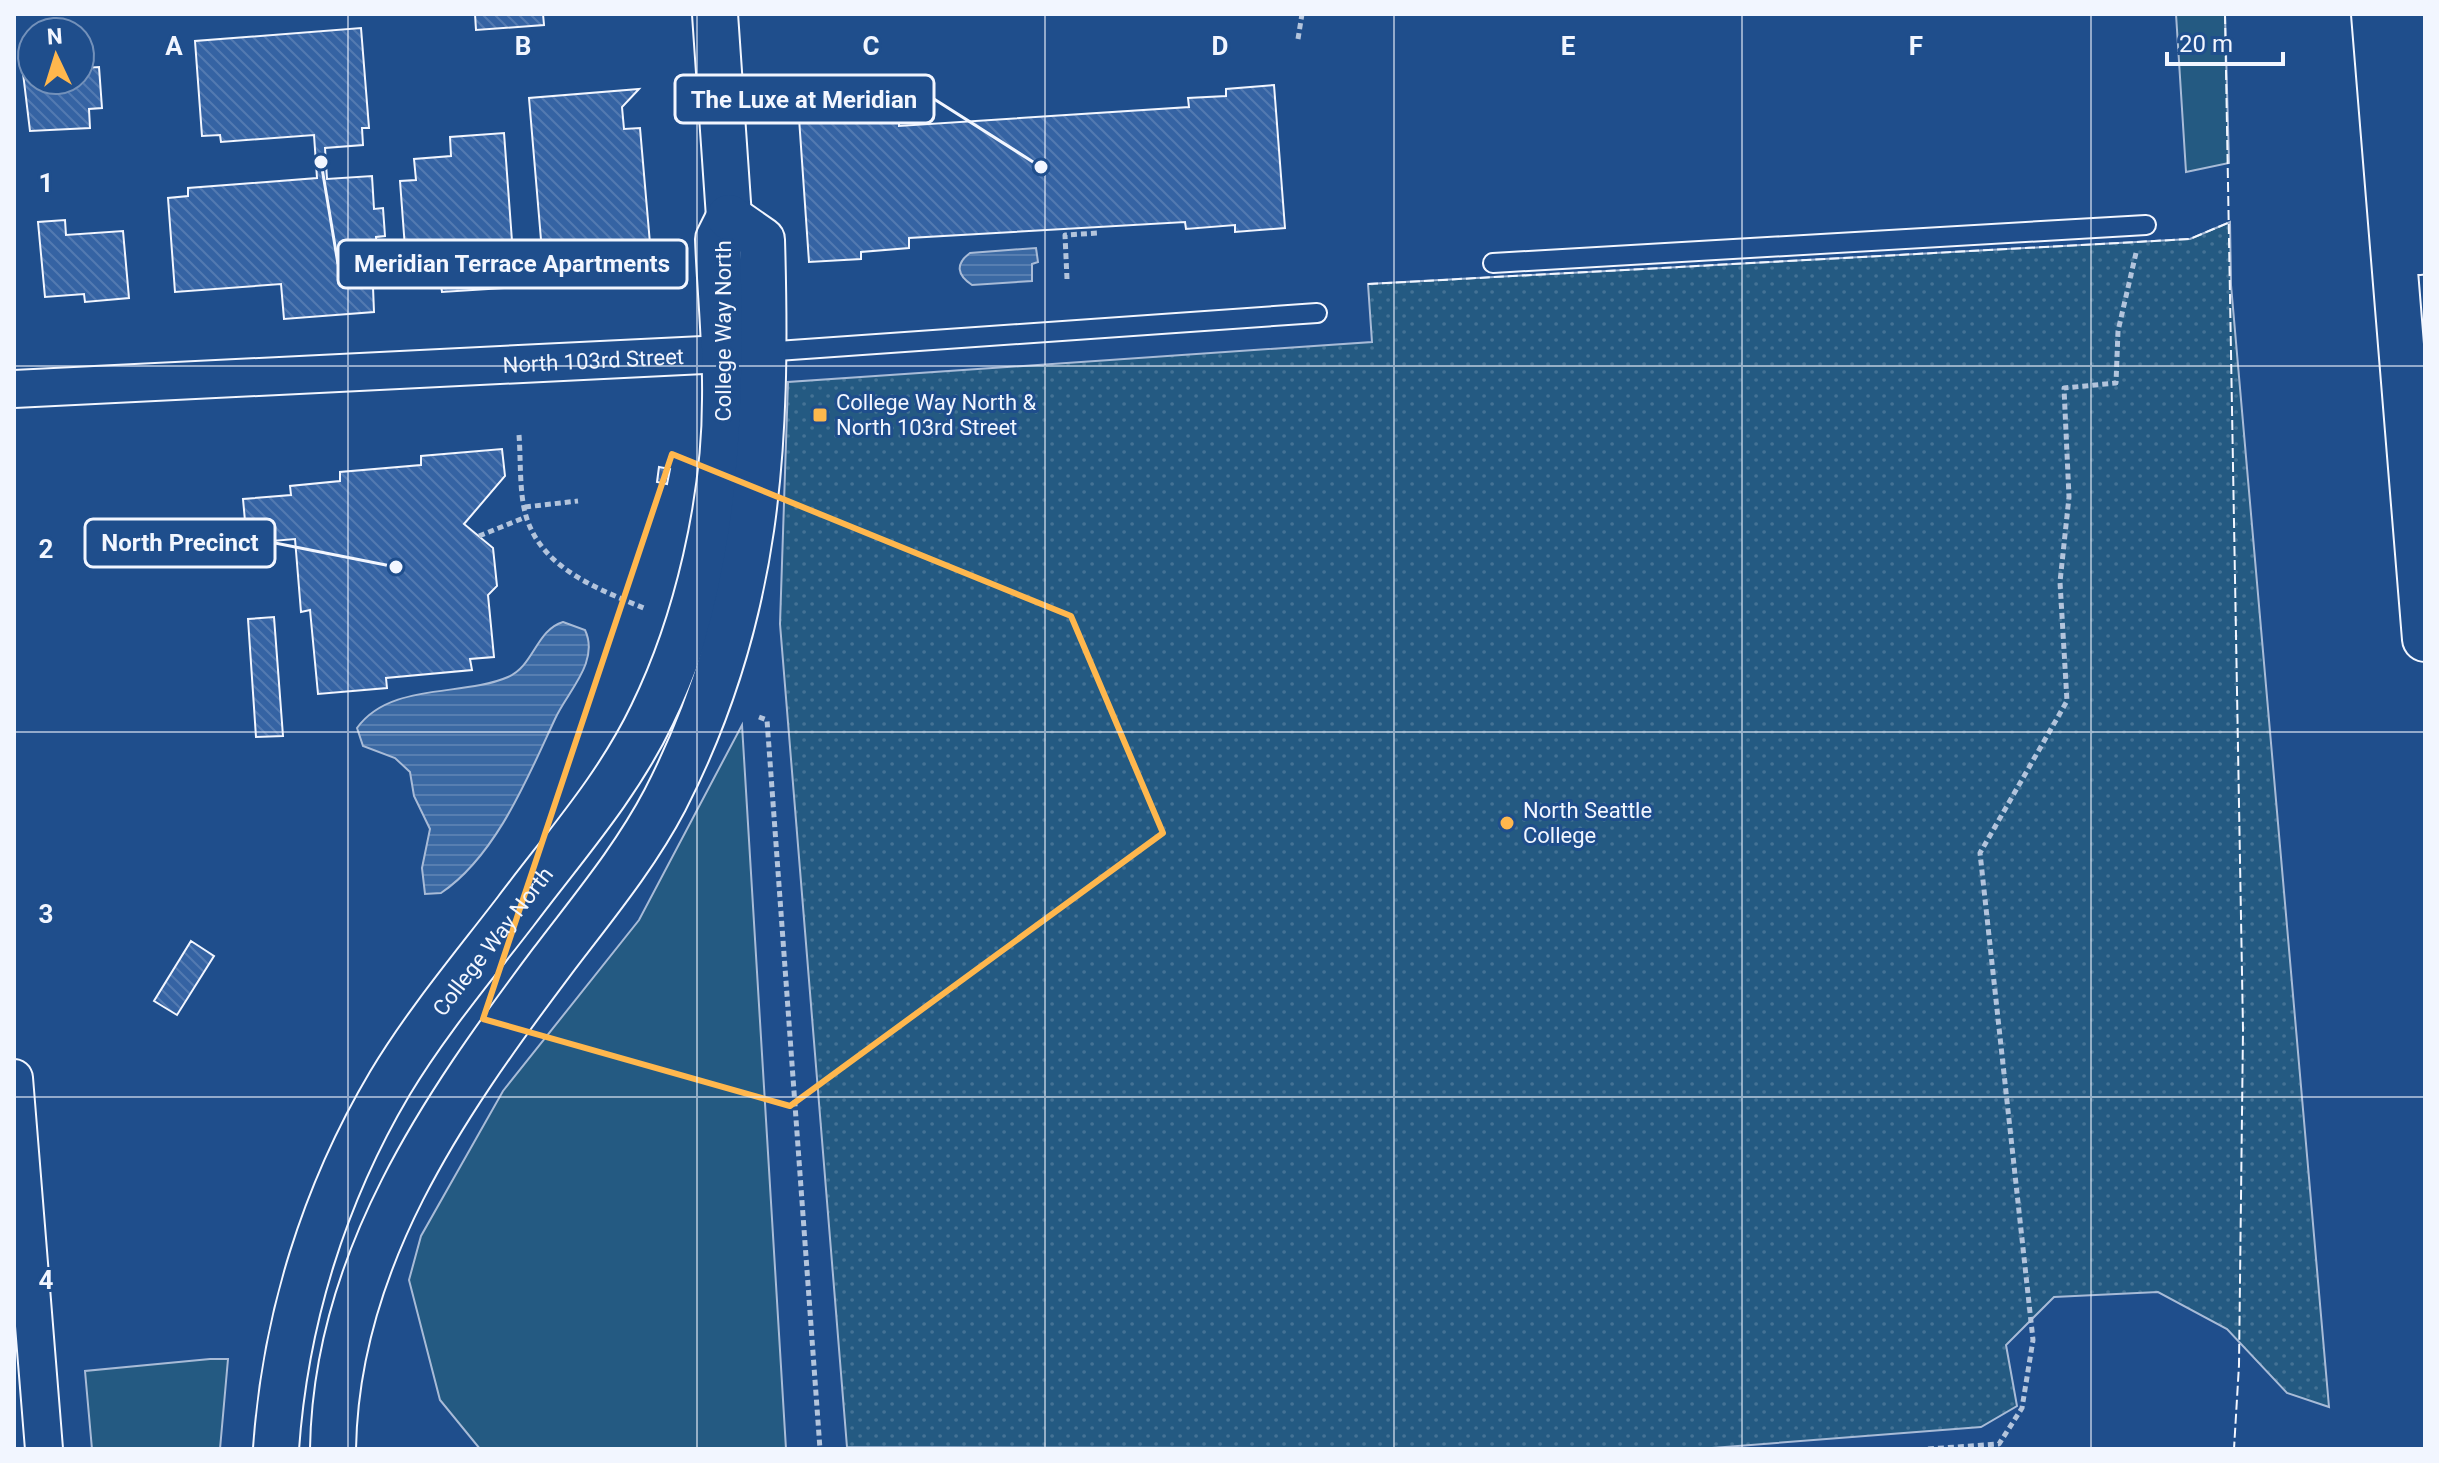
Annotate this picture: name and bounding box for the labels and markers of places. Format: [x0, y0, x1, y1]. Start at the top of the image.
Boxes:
callout: The Luxe at Meridian [675, 75, 934, 123]
callout: Meridian Terrace Apartments [338, 240, 687, 288]
place label: College Way North & North 103rd Street [836, 390, 1037, 440]
marker: College Way North & North 103rd Street [811, 406, 829, 424]
callout: North Precinct [85, 519, 275, 567]
place label: North Seattle College [1523, 798, 1652, 848]
marker: North Seattle College [1498, 814, 1516, 832]

